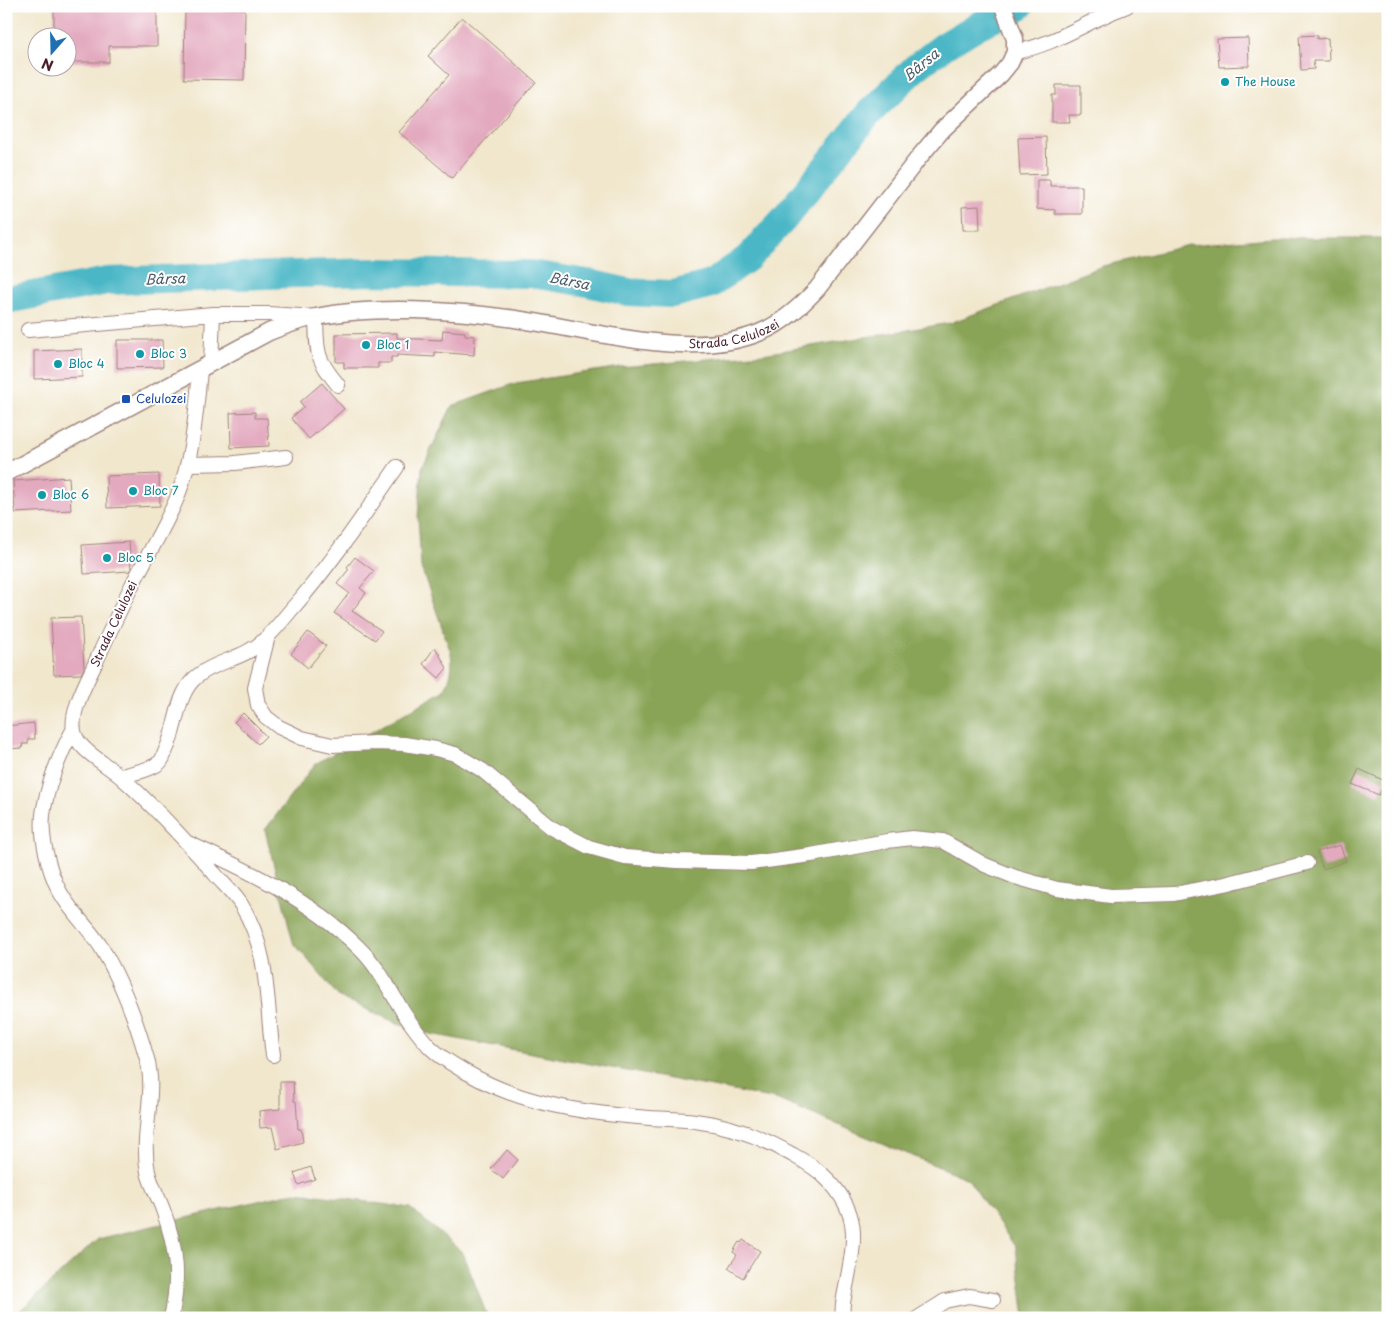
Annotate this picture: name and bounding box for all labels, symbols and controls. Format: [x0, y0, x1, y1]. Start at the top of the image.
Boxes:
north arrow [28, 28, 78, 78]
water label: Bârsa [898, 43, 944, 86]
text: N [39, 53, 56, 76]
place label: The House [1235, 72, 1296, 90]
marker: The House [1219, 76, 1231, 88]
water label: Bârsa [547, 266, 592, 295]
water label: Bârsa [144, 267, 187, 290]
street label: Strada Celulozei [689, 314, 782, 352]
place label: Bloc 1 [376, 335, 409, 353]
marker: Bloc 1 [360, 339, 372, 351]
place label: Bloc 3 [150, 344, 187, 362]
marker: Bloc 3 [134, 348, 146, 360]
place label: Bloc 4 [68, 354, 105, 372]
marker: Bloc 4 [52, 358, 64, 370]
place label: Celulozei [136, 389, 186, 407]
marker: Celulozei [120, 393, 132, 405]
place label: Bloc 7 [143, 481, 179, 499]
place label: Bloc 6 [52, 485, 89, 503]
marker: Bloc 7 [127, 485, 139, 497]
marker: Bloc 6 [36, 489, 48, 501]
place label: Bloc 5 [117, 548, 154, 566]
marker: Bloc 5 [101, 552, 113, 564]
street label: Strada Celulozei [85, 577, 141, 670]

